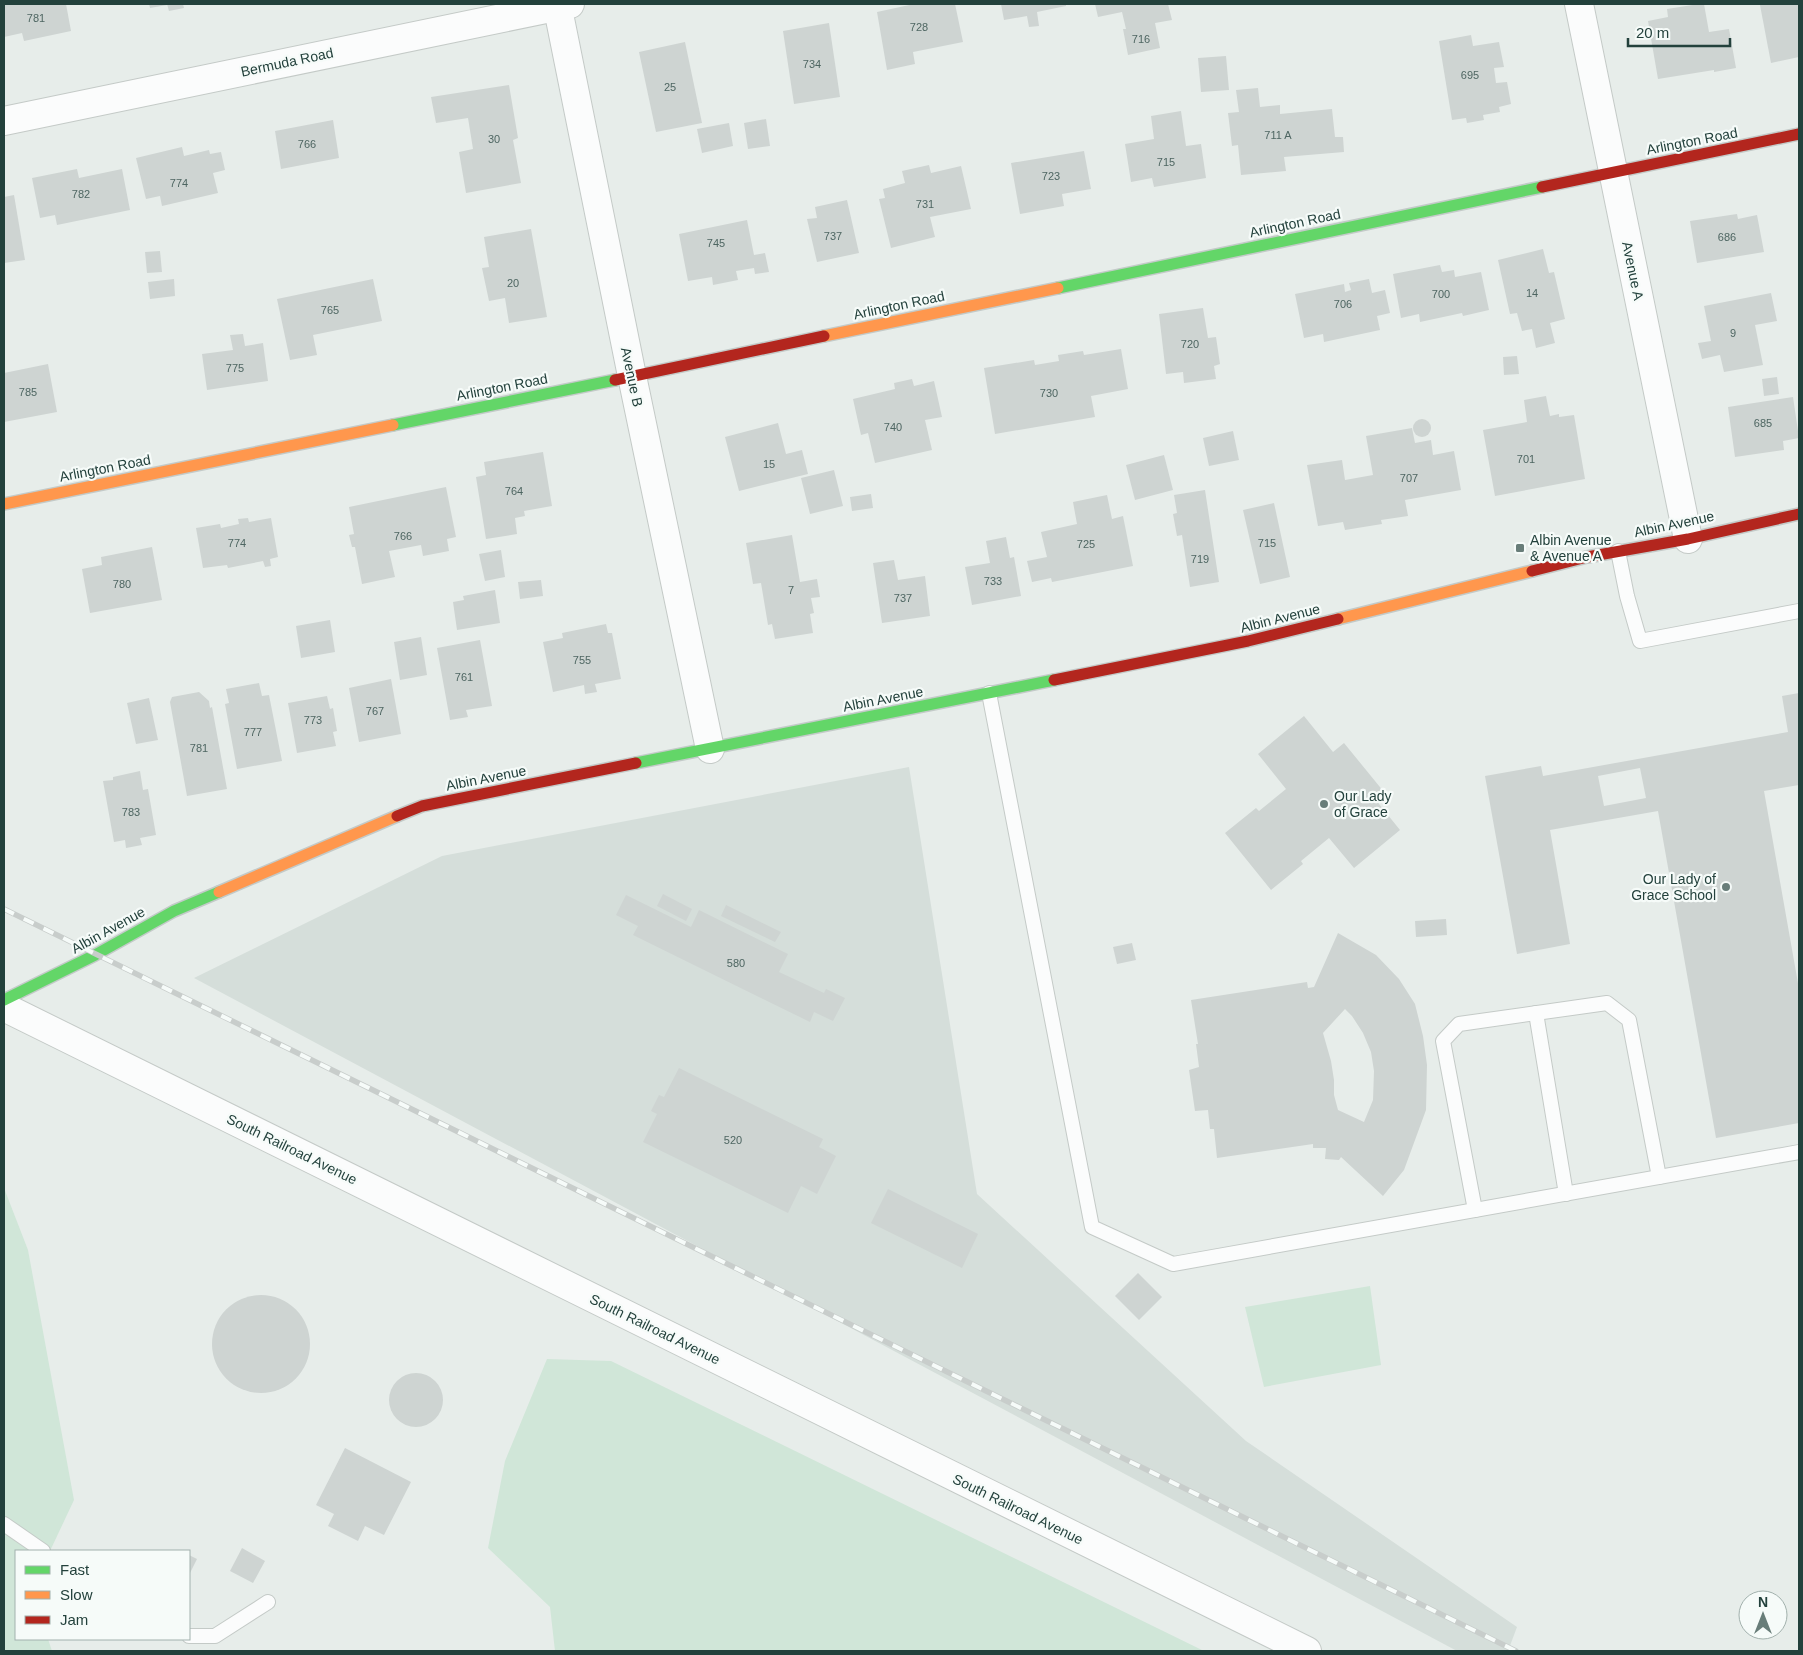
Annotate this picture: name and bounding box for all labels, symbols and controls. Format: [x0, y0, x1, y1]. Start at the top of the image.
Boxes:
house number: 781 [27, 12, 45, 24]
scale bar [1628, 15, 1730, 47]
house number: 728 [910, 21, 928, 33]
text: 20 m [1636, 24, 1669, 41]
house number: 716 [1132, 33, 1150, 45]
street label: Bermuda Road [239, 44, 335, 80]
house number: 734 [803, 58, 821, 70]
house number: 695 [1461, 69, 1479, 81]
house number: 25 [664, 81, 676, 93]
street label: Arlington Road [1645, 124, 1739, 158]
house number: 711 A [1264, 129, 1292, 141]
house number: 30 [488, 133, 500, 145]
house number: 766 [298, 138, 316, 150]
house number: 715 [1157, 156, 1175, 168]
house number: 723 [1042, 170, 1060, 182]
house number: 774 [170, 177, 188, 189]
house number: 782 [72, 188, 90, 200]
house number: 731 [916, 198, 934, 210]
street label: Arlington Road [1248, 206, 1342, 240]
house number: 737 [824, 230, 842, 242]
house number: 686 [1718, 231, 1736, 243]
house number: 745 [707, 237, 725, 249]
street label: Avenue A [1619, 240, 1647, 302]
house number: 20 [507, 277, 519, 289]
house number: 14 [1526, 287, 1538, 299]
street label: Arlington Road [852, 288, 946, 322]
house number: 700 [1432, 288, 1450, 300]
house number: 706 [1334, 298, 1352, 310]
house number: 765 [321, 304, 339, 316]
house number: 9 [1730, 327, 1736, 339]
house number: 720 [1181, 338, 1199, 350]
street label: Avenue B [618, 346, 646, 408]
house number: 775 [226, 362, 244, 374]
street label: Arlington Road [455, 370, 549, 404]
house number: 785 [19, 386, 37, 398]
house number: 730 [1040, 387, 1058, 399]
house number: 685 [1754, 417, 1772, 429]
house number: 740 [884, 421, 902, 433]
street label: Arlington Road [58, 451, 152, 485]
house number: 701 [1517, 453, 1535, 465]
house number: 15 [763, 458, 775, 470]
house number: 707 [1400, 472, 1418, 484]
house number: 764 [505, 485, 523, 497]
street label: Albin Avenue [1632, 508, 1716, 540]
house number: 766 [394, 530, 412, 542]
place label: Albin Avenue & Avenue A [1530, 532, 1612, 564]
house number: 774 [228, 537, 246, 549]
house number: 715 [1258, 537, 1276, 549]
house number: 725 [1077, 538, 1095, 550]
marker: Albin Avenue & Avenue A [1514, 542, 1526, 554]
house number: 719 [1191, 553, 1209, 565]
house number: 733 [984, 575, 1002, 587]
house number: 780 [113, 578, 131, 590]
house number: 7 [788, 584, 794, 596]
house number: 737 [894, 592, 912, 604]
street label: Albin Avenue [1239, 600, 1322, 636]
house number: 755 [573, 654, 591, 666]
house number: 761 [455, 671, 473, 683]
street label: Albin Avenue [841, 683, 925, 715]
house number: 767 [366, 705, 384, 717]
house number: 773 [304, 714, 322, 726]
house number: 777 [244, 726, 262, 738]
house number: 781 [190, 742, 208, 754]
street label: Albin Avenue [444, 762, 528, 794]
place label: Our Lady of Grace [1334, 788, 1392, 820]
marker: Our Lady of Grace [1318, 798, 1330, 810]
house number: 783 [122, 806, 140, 818]
place label: Our Lady of Grace School [1631, 871, 1716, 903]
marker: Our Lady of Grace School [1720, 881, 1732, 893]
street label: Albin Avenue [68, 903, 148, 957]
house number: 580 [727, 957, 745, 969]
street label: South Railroad Avenue [224, 1110, 360, 1188]
house number: 520 [724, 1134, 742, 1146]
street label: South Railroad Avenue [587, 1290, 723, 1368]
street label: South Railroad Avenue [950, 1470, 1086, 1548]
legend [15, 1550, 190, 1640]
text: Fast [60, 1561, 90, 1578]
text: Slow [60, 1586, 93, 1603]
north arrow [1738, 1590, 1788, 1640]
text: N [1758, 1594, 1768, 1610]
text: Jam [60, 1611, 88, 1628]

